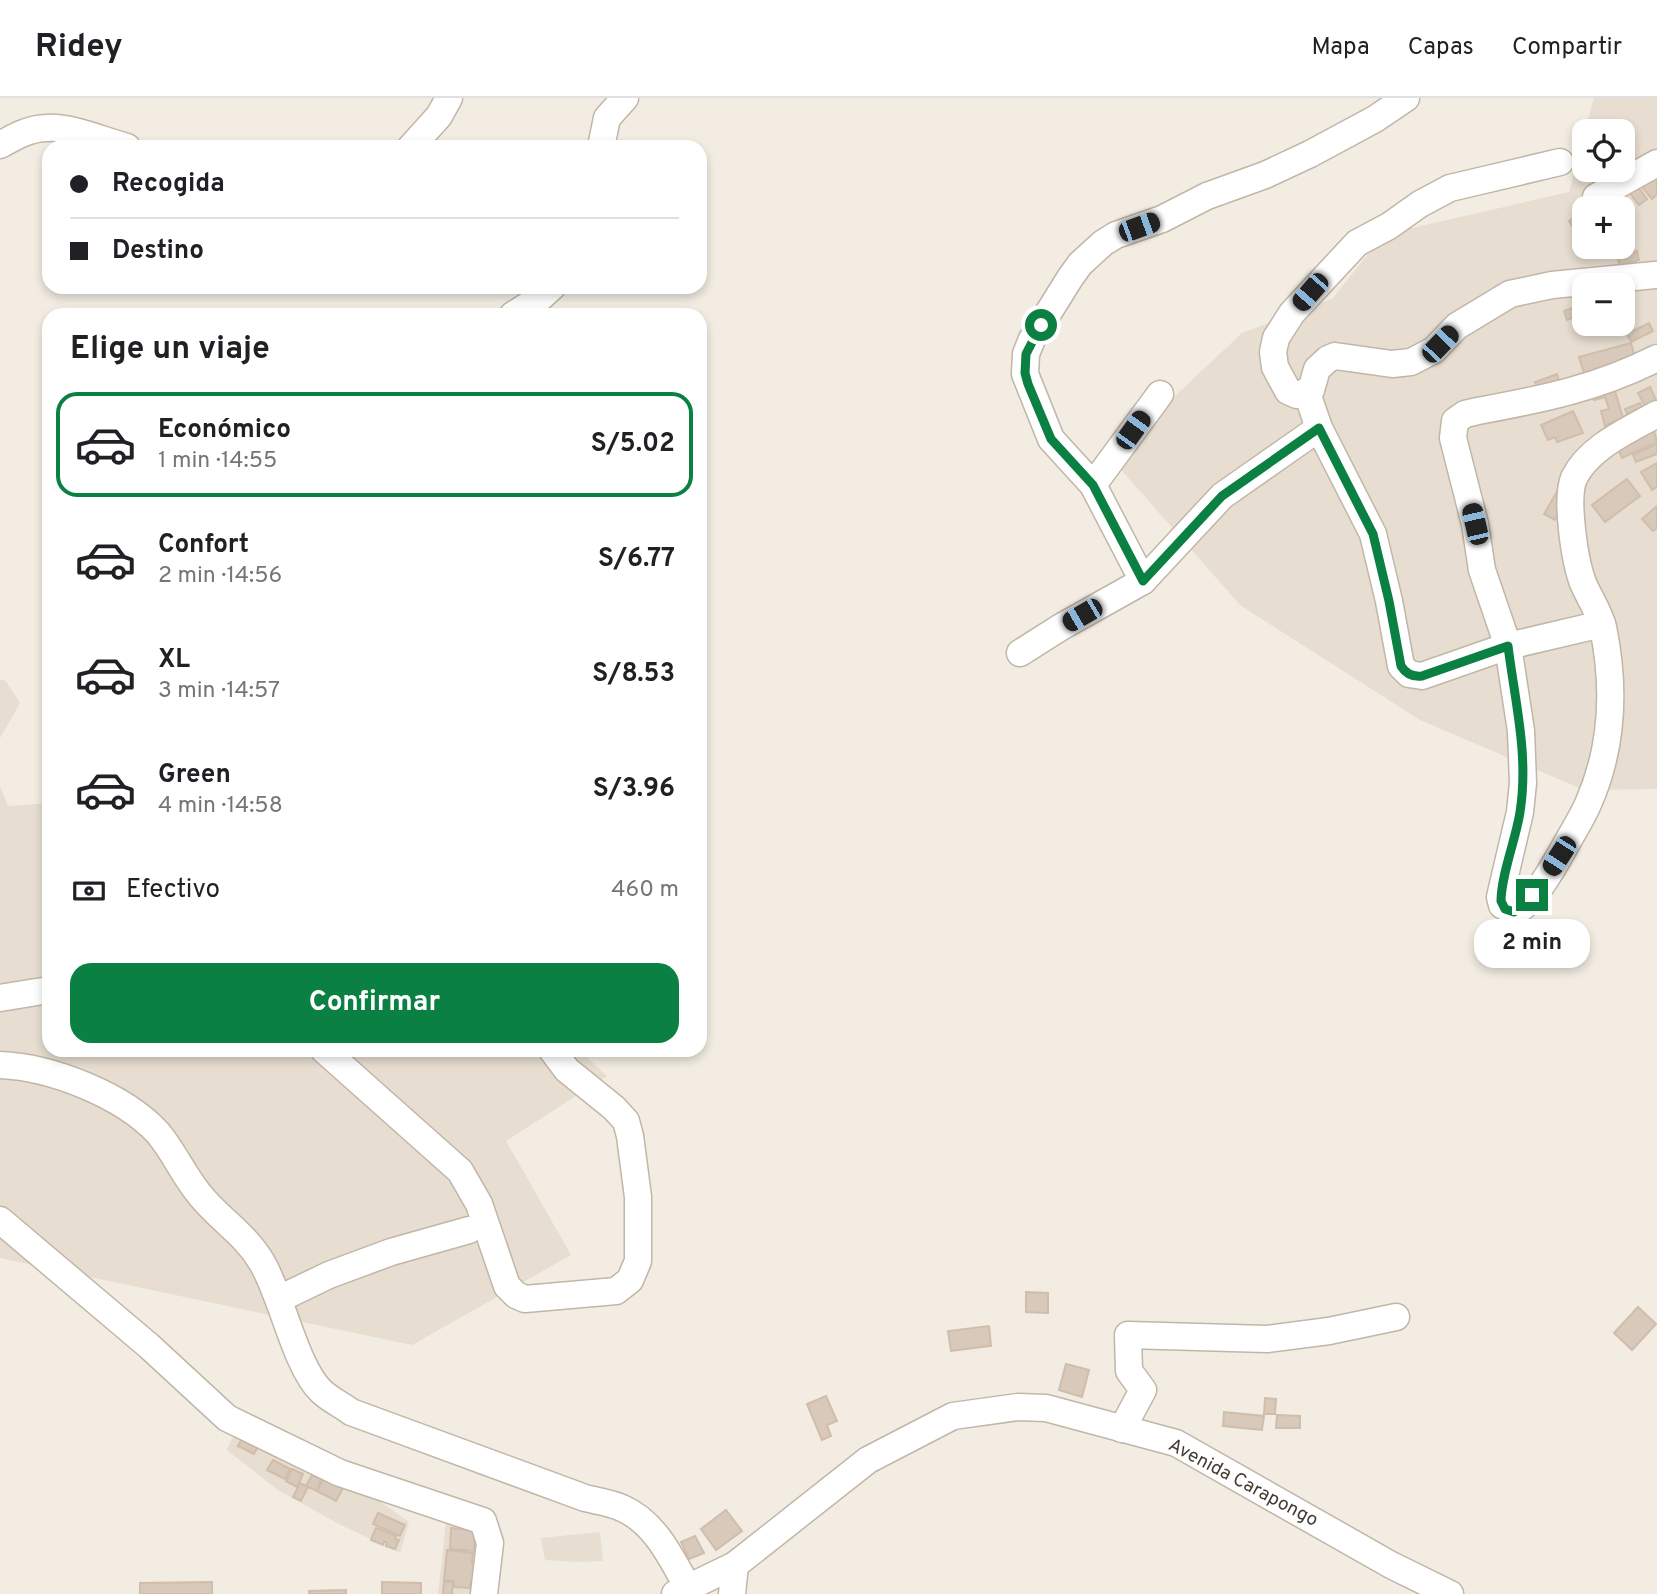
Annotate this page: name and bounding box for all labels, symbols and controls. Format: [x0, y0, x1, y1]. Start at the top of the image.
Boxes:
text: Ridey [35, 27, 123, 69]
text: Mapa [1312, 33, 1370, 63]
text: Capas [1408, 33, 1474, 63]
text: Compartir [1512, 33, 1622, 63]
map controls [1572, 119, 1635, 336]
button: locate [1572, 119, 1635, 182]
text: Recogida [112, 168, 225, 201]
button: + [1572, 196, 1635, 259]
car [1116, 210, 1163, 244]
text: Destino [112, 235, 204, 268]
car [1289, 269, 1332, 315]
button: − [1572, 273, 1635, 336]
route start [1025, 309, 1057, 341]
car [1418, 322, 1463, 366]
text: Elige un viaje [70, 330, 270, 370]
car [1113, 407, 1154, 453]
icon: car [74, 413, 137, 476]
text: Económico [158, 414, 291, 447]
text: S/5.02 [591, 428, 675, 461]
text: 1 min · 14:55 [158, 447, 277, 476]
car [1461, 501, 1490, 547]
icon: car [74, 528, 137, 591]
text: Confort [158, 529, 249, 562]
text: S/6.77 [598, 543, 675, 576]
text: 2 min · 14:56 [158, 562, 282, 591]
car [1059, 595, 1106, 635]
icon: car [74, 643, 137, 706]
text: XL [158, 644, 190, 677]
text: S/8.53 [592, 658, 675, 691]
text: 3 min · 14:57 [158, 677, 280, 706]
icon: car [74, 758, 137, 821]
text: Green [158, 759, 231, 792]
text: S/3.96 [593, 773, 675, 806]
text: 4 min · 14:58 [158, 792, 283, 821]
car [1539, 833, 1580, 879]
icon: cash [70, 872, 108, 910]
text: Efectivo [126, 874, 220, 907]
text: 460 m [611, 876, 679, 905]
route end [1516, 879, 1548, 911]
callout: 2 min [1474, 920, 1590, 968]
text: 2 min [1502, 929, 1562, 958]
button: Confirmar [70, 963, 679, 1043]
street label: Avenida Carapongo [1164, 1433, 1322, 1533]

